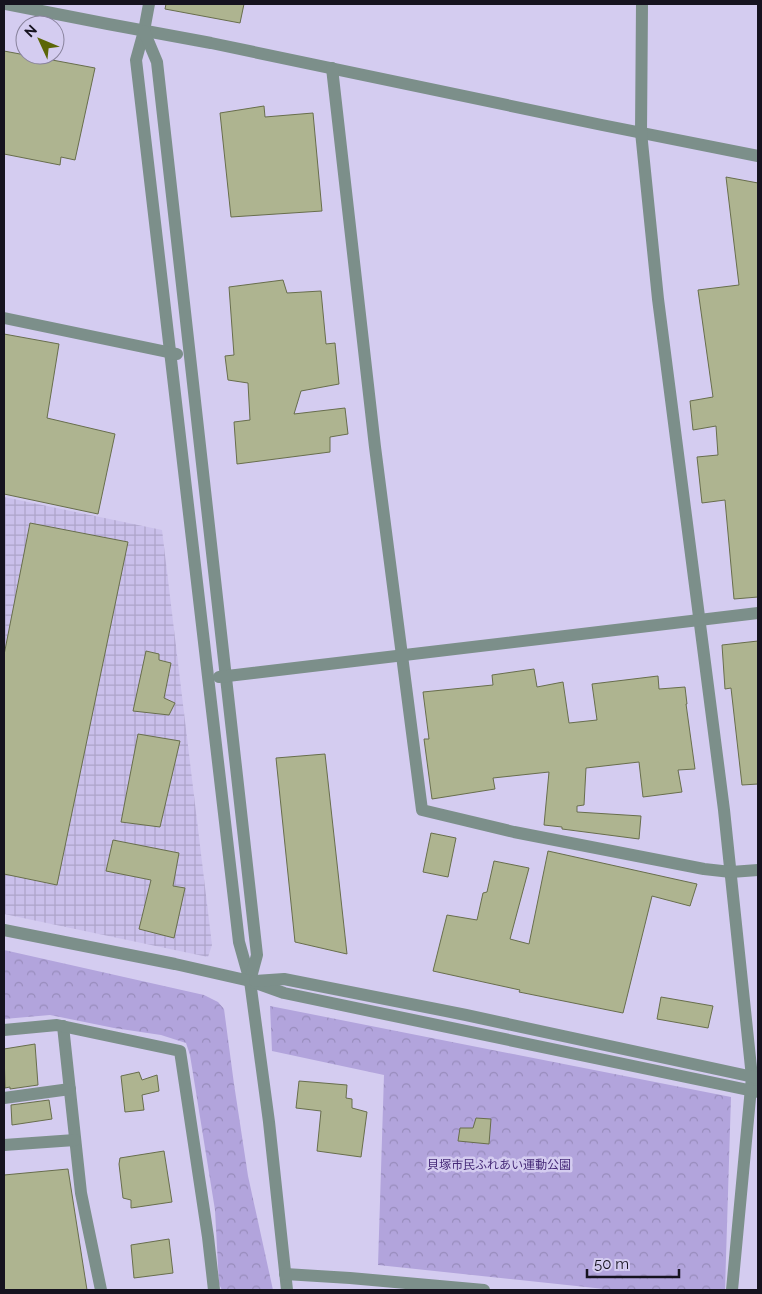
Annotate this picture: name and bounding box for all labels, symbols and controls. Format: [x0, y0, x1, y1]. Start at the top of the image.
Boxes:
north arrow [15, 15, 65, 65]
text: N [21, 22, 40, 40]
park label: 貝塚市民ふれあい運動公園 [427, 1158, 571, 1172]
scale bar [587, 1246, 680, 1278]
text: 50 m [594, 1255, 629, 1273]

